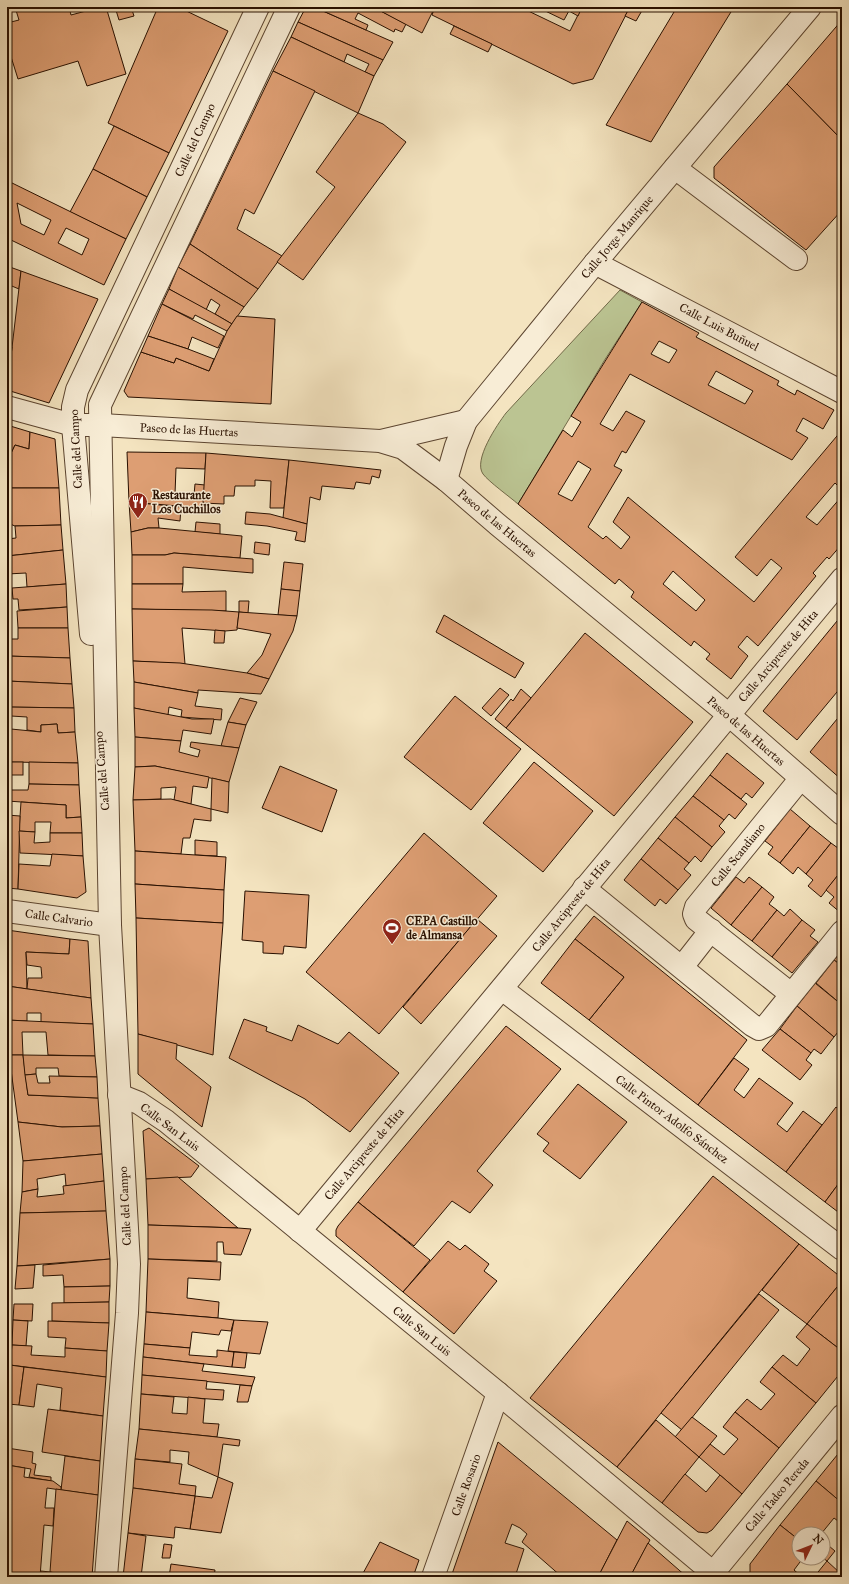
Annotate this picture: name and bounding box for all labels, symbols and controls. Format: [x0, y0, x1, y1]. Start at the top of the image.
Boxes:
street label: Calle del Campo [172, 101, 218, 179]
street label: Calle Jorge Manrique [578, 192, 657, 282]
street label: Calle Luis Buñuel [677, 300, 762, 354]
street label: Calle del Campo [67, 409, 85, 489]
street label: Paseo de las Huertas [139, 420, 239, 440]
street label: Paseo de las Huertas [455, 486, 539, 560]
place label: Restaurante Los Cuchillos [152, 488, 221, 516]
restaurant icon: Restaurante Los Cuchillos [127, 491, 149, 519]
street label: Calle Arcipreste de Hita [735, 606, 821, 705]
street label: Paseo de las Huertas [704, 693, 788, 769]
street label: Calle del Campo [92, 731, 112, 811]
street label: Calle Scandiano [708, 820, 768, 890]
street label: Calle Arcipreste de Hita [529, 855, 614, 955]
street label: Calle Calvario [24, 906, 94, 930]
place label: CEPA Castillo de Almansa [406, 914, 478, 942]
sports icon: CEPA Castillo de Almansa [381, 917, 403, 945]
street label: Calle Pintor Adolfo Sánchez [613, 1072, 732, 1166]
street label: Calle San Luis [137, 1100, 203, 1154]
street label: Calle Arcipreste de Hita [321, 1104, 407, 1203]
street label: Calle del Campo [116, 1166, 134, 1246]
street label: Calle San Luis [390, 1303, 454, 1359]
street label: Calle Rosario [448, 1452, 484, 1518]
street label: Calle Tadeo Pereda [742, 1455, 812, 1535]
north arrow [791, 1526, 831, 1566]
text: N [810, 1532, 826, 1548]

